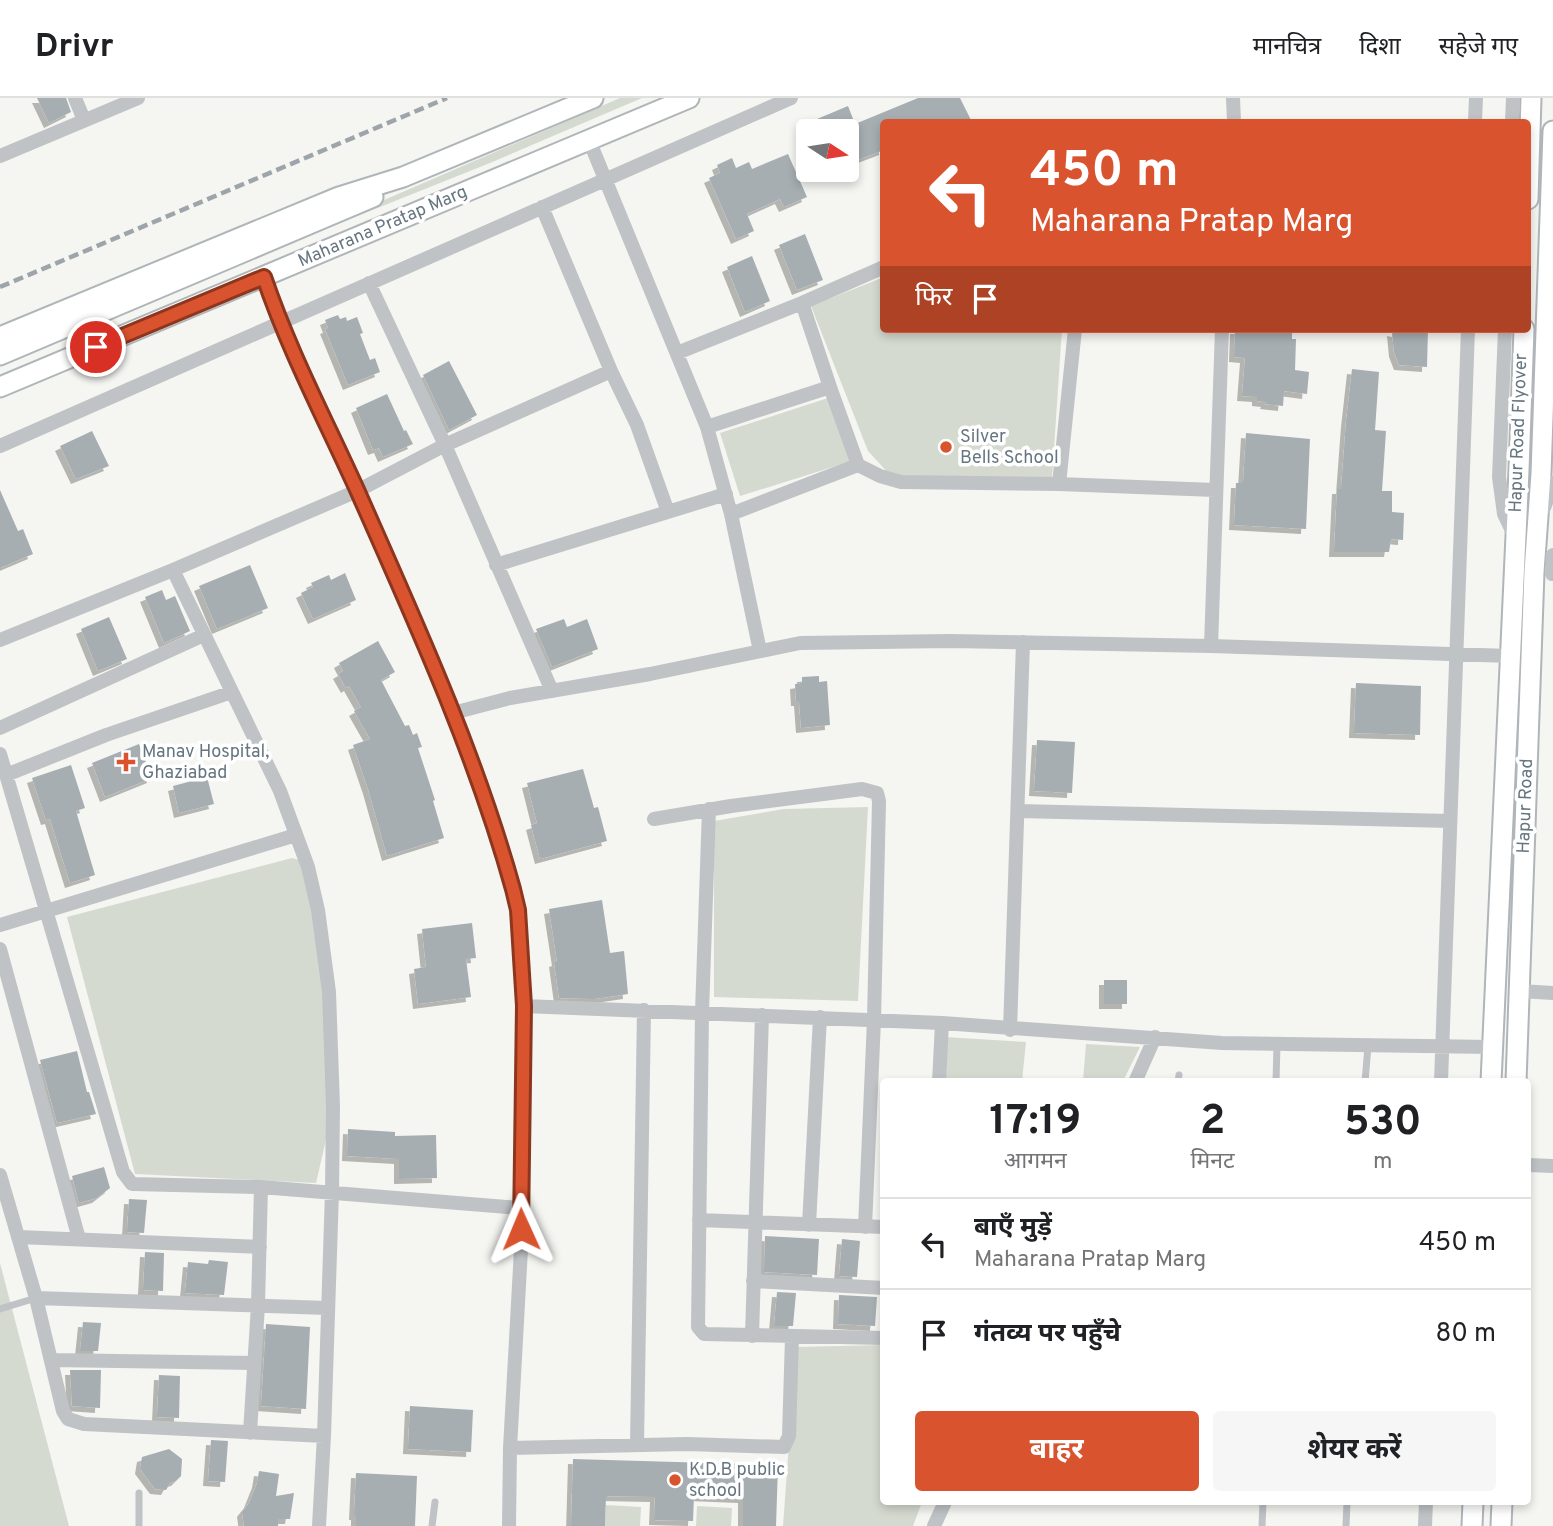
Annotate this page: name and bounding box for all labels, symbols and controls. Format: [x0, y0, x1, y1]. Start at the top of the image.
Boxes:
text: Drivr [35, 27, 114, 69]
text: मानचित्र [1253, 33, 1321, 63]
text: दिशा [1359, 33, 1401, 63]
text: सहेजे गए [1439, 33, 1518, 63]
north arrow [796, 119, 859, 182]
map controls [796, 119, 859, 182]
text: 450 m [1030, 142, 1179, 204]
icon: left [915, 147, 1006, 238]
street label: Maharana Pratap Marg [295, 181, 471, 273]
text: Maharana Pratap Marg [1030, 203, 1353, 243]
icon: arrive [966, 280, 1004, 318]
text: फिर [915, 282, 952, 315]
pin [66, 317, 126, 377]
icon: arrive [77, 328, 115, 366]
street label: Hapur Road Flyover [1505, 353, 1533, 513]
place label: Silver Bells School [960, 426, 1059, 470]
marker: Silver Bells School [938, 439, 954, 455]
place label: Manav Hospital, Ghaziabad [142, 741, 269, 785]
marker: Manav Hospital, Ghaziabad [116, 752, 136, 772]
street label: Hapur Road [1513, 758, 1539, 854]
text: 17:19 [989, 1096, 1081, 1149]
text: 2 [1200, 1096, 1225, 1149]
text: 530 [1344, 1097, 1422, 1150]
text: आगमन [1004, 1148, 1067, 1177]
text: मिनट [1191, 1148, 1235, 1177]
text: m [1373, 1148, 1393, 1177]
position arrow [484, 1192, 558, 1266]
text: बाएँ मुड़ें [974, 1212, 1052, 1245]
icon: left [915, 1225, 953, 1263]
text: 450 m [1419, 1227, 1496, 1260]
text: Maharana Pratap Marg [974, 1246, 1206, 1275]
icon: arrive [915, 1316, 953, 1354]
text: गंतव्य पर पहुँचे [974, 1318, 1121, 1351]
text: 80 m [1436, 1318, 1496, 1351]
button: बाहर [915, 1411, 1199, 1491]
button: शेयर करें [1213, 1411, 1496, 1491]
place label: K.D.B public school [689, 1459, 785, 1503]
marker: K.D.B public school [667, 1472, 683, 1488]

